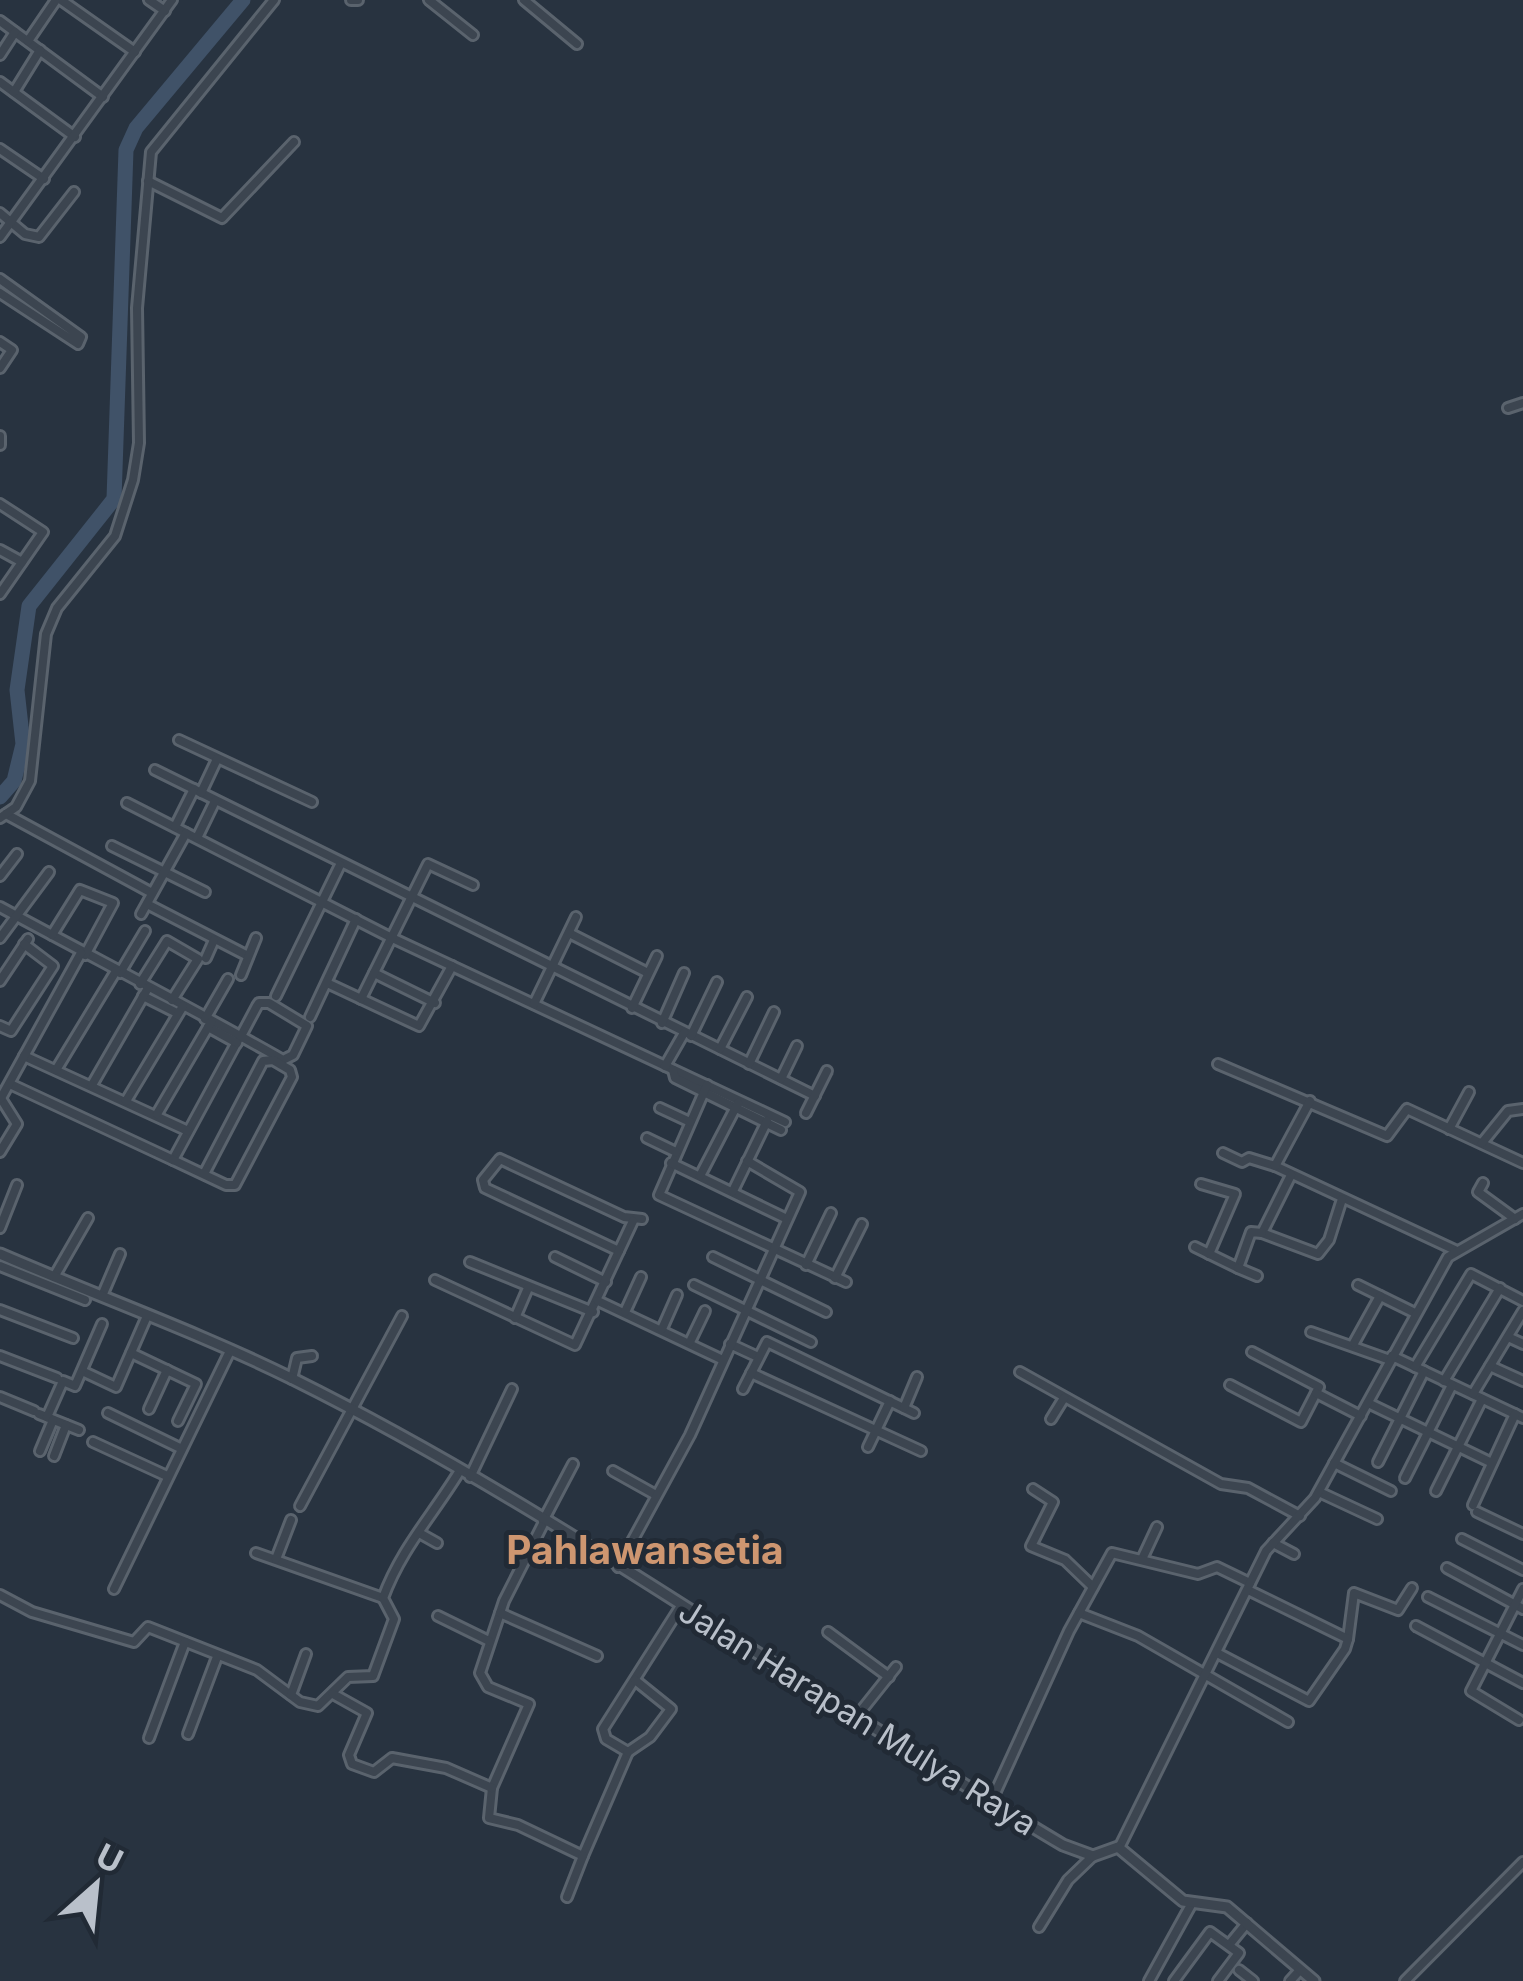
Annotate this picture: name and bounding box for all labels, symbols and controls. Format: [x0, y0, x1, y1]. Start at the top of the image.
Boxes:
district label: Pahlawansetia [506, 1526, 784, 1573]
street label: Jalan Harapan Mulya Raya [672, 1590, 1044, 1844]
north arrow [36, 1825, 156, 1945]
text: U [90, 1835, 129, 1882]

